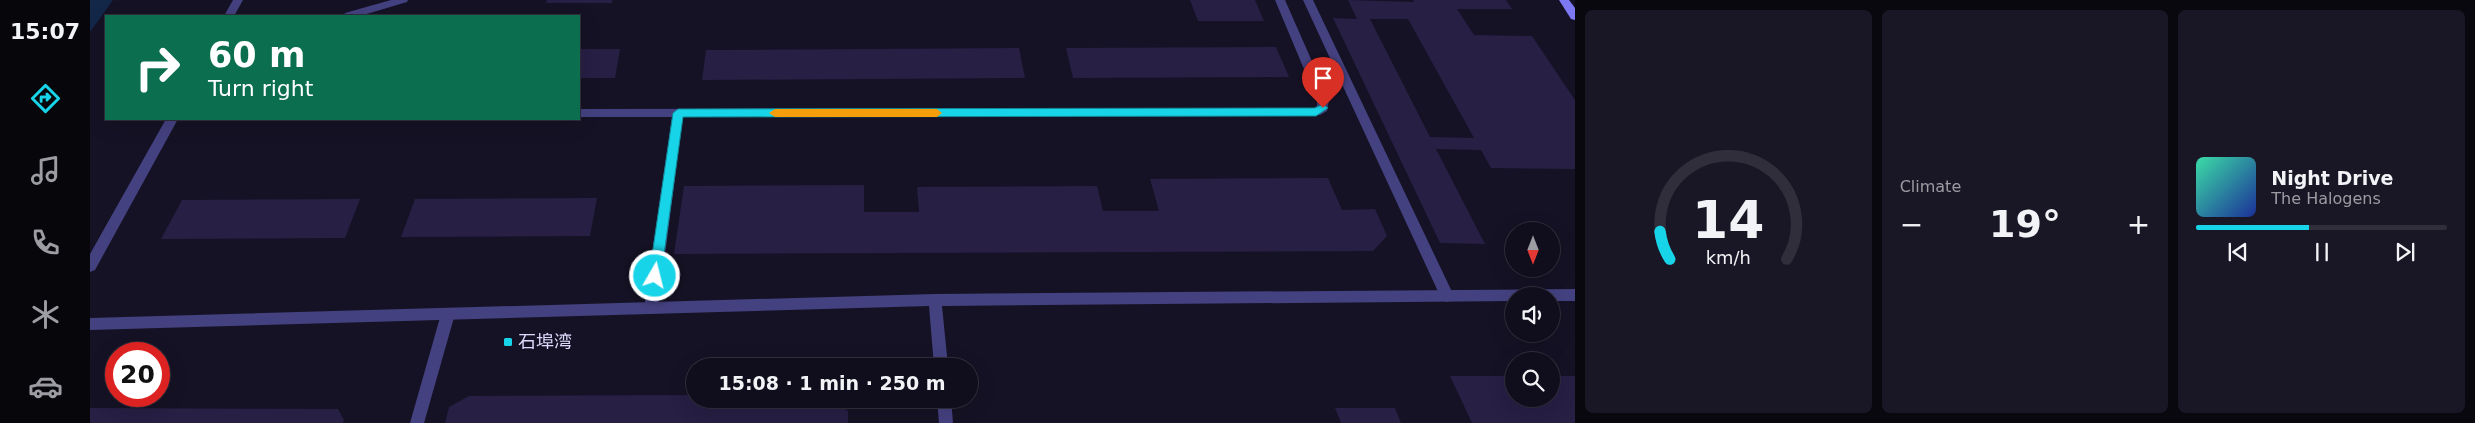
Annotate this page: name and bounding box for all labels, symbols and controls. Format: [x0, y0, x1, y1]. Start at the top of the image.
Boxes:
text: 15:07 [10, 19, 80, 44]
icon: right [125, 35, 190, 100]
text: 60 m [208, 35, 305, 75]
pin [1302, 57, 1344, 108]
icon: arrive [1309, 64, 1337, 92]
text: Turn right [208, 76, 313, 101]
icon: directions [28, 81, 63, 116]
icon: music [28, 153, 63, 188]
text: Night Drive [2271, 167, 2394, 189]
text: Climate [1900, 177, 1961, 196]
text: The Halogens [2271, 189, 2381, 208]
text: 14 [1692, 190, 1765, 250]
text: 19° [1989, 202, 2061, 246]
text: − [1900, 208, 1923, 241]
text: + [2127, 208, 2150, 241]
north arrow [1505, 222, 1560, 278]
map controls [1505, 222, 1560, 407]
icon: phone [28, 225, 63, 260]
icon: previous [2224, 238, 2252, 266]
icon: pause [2308, 238, 2336, 266]
icon: next [2391, 238, 2419, 266]
text: km/h [1706, 247, 1751, 268]
position arrow [628, 249, 680, 301]
button: sound [1505, 287, 1560, 342]
icon: climate [28, 297, 63, 332]
place label: 石埠湾 [518, 331, 572, 352]
marker: 石埠湾 [502, 336, 514, 348]
speed limit sign: 20 [105, 342, 170, 407]
button: search [1505, 352, 1560, 407]
icon: car [28, 369, 63, 404]
text: 15:08 · 1 min · 250 m [718, 372, 946, 394]

